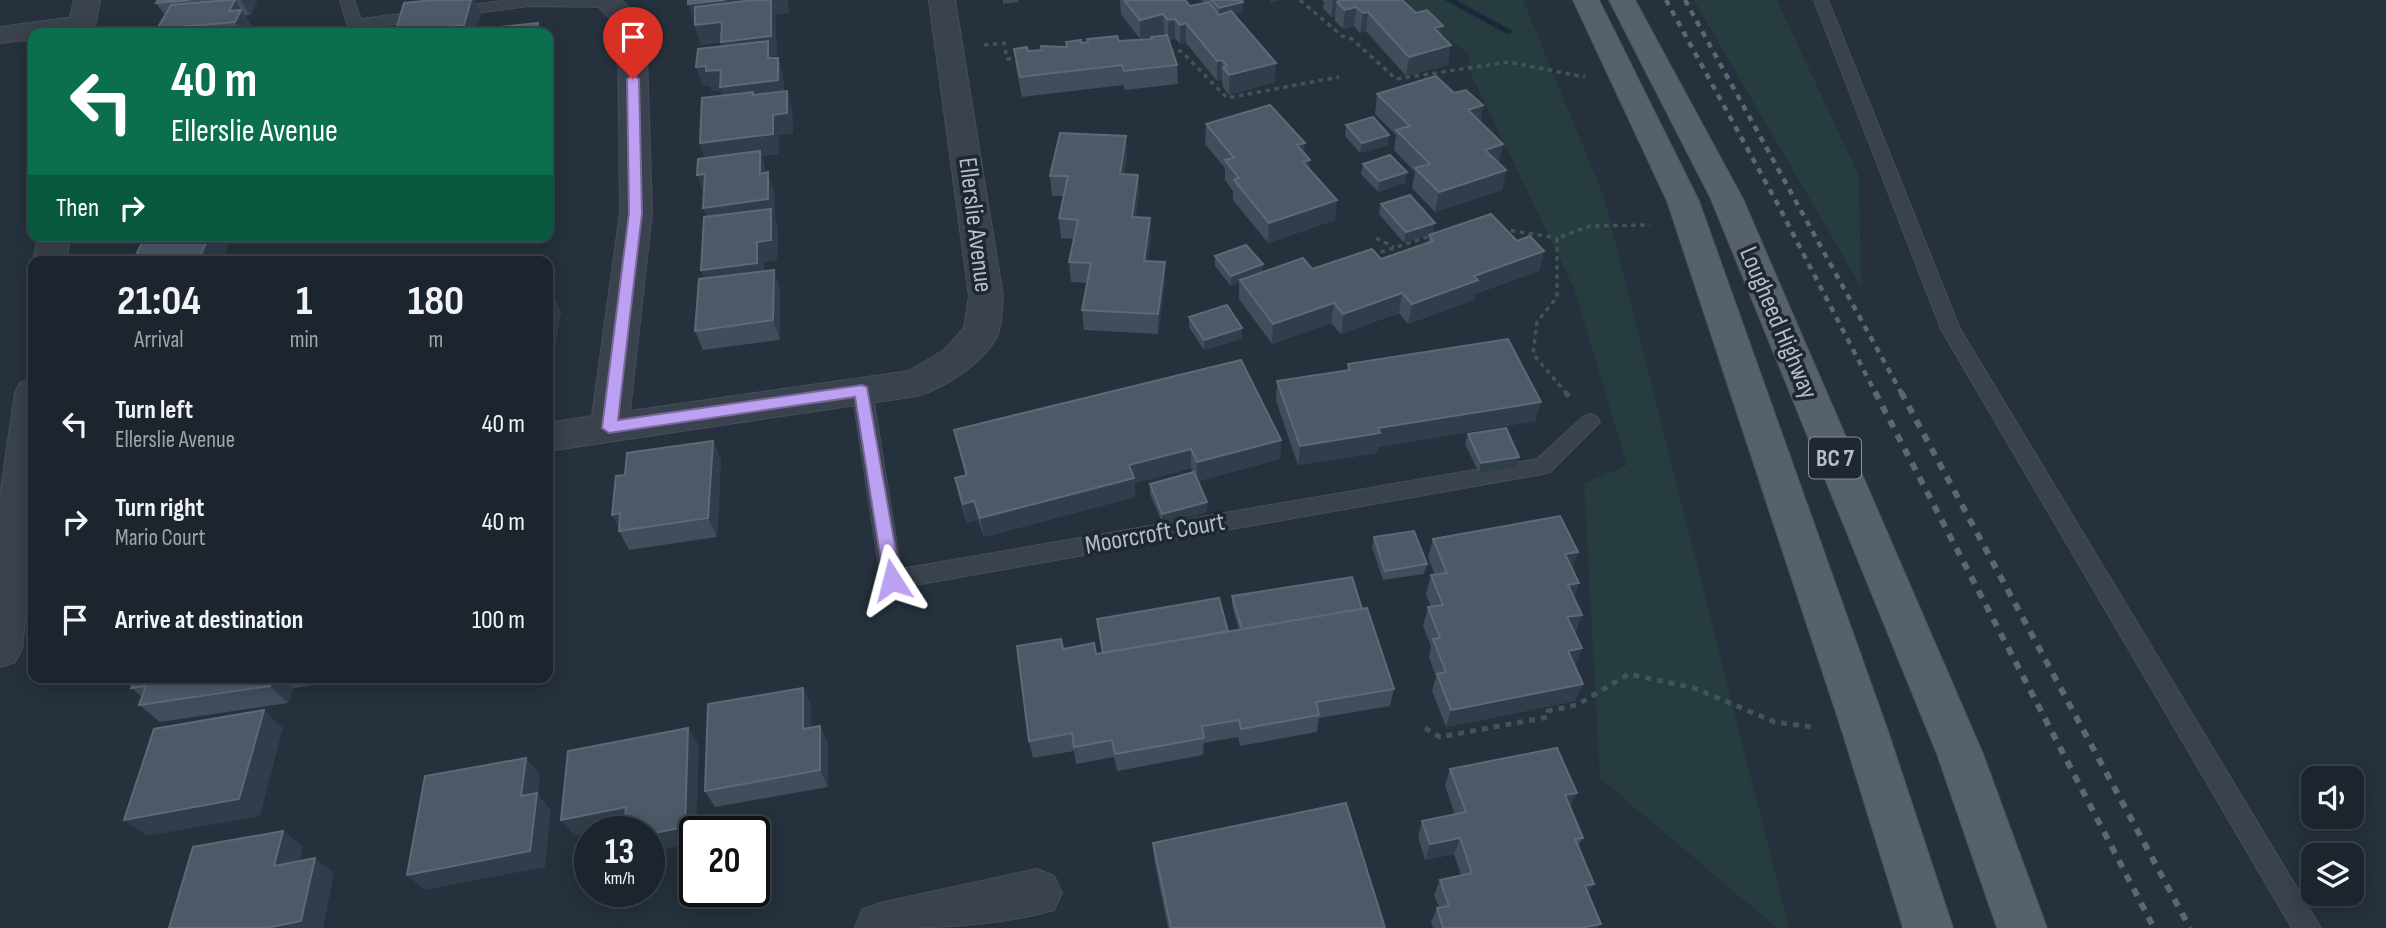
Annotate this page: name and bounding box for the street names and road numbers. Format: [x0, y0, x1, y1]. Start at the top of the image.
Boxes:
street label: Ellerslie Avenue [951, 156, 999, 294]
street label: Lougheed Highway [1732, 242, 1824, 404]
road number: BC 7 [1809, 438, 1861, 478]
street label: Moorcroft Court [1083, 506, 1227, 562]

